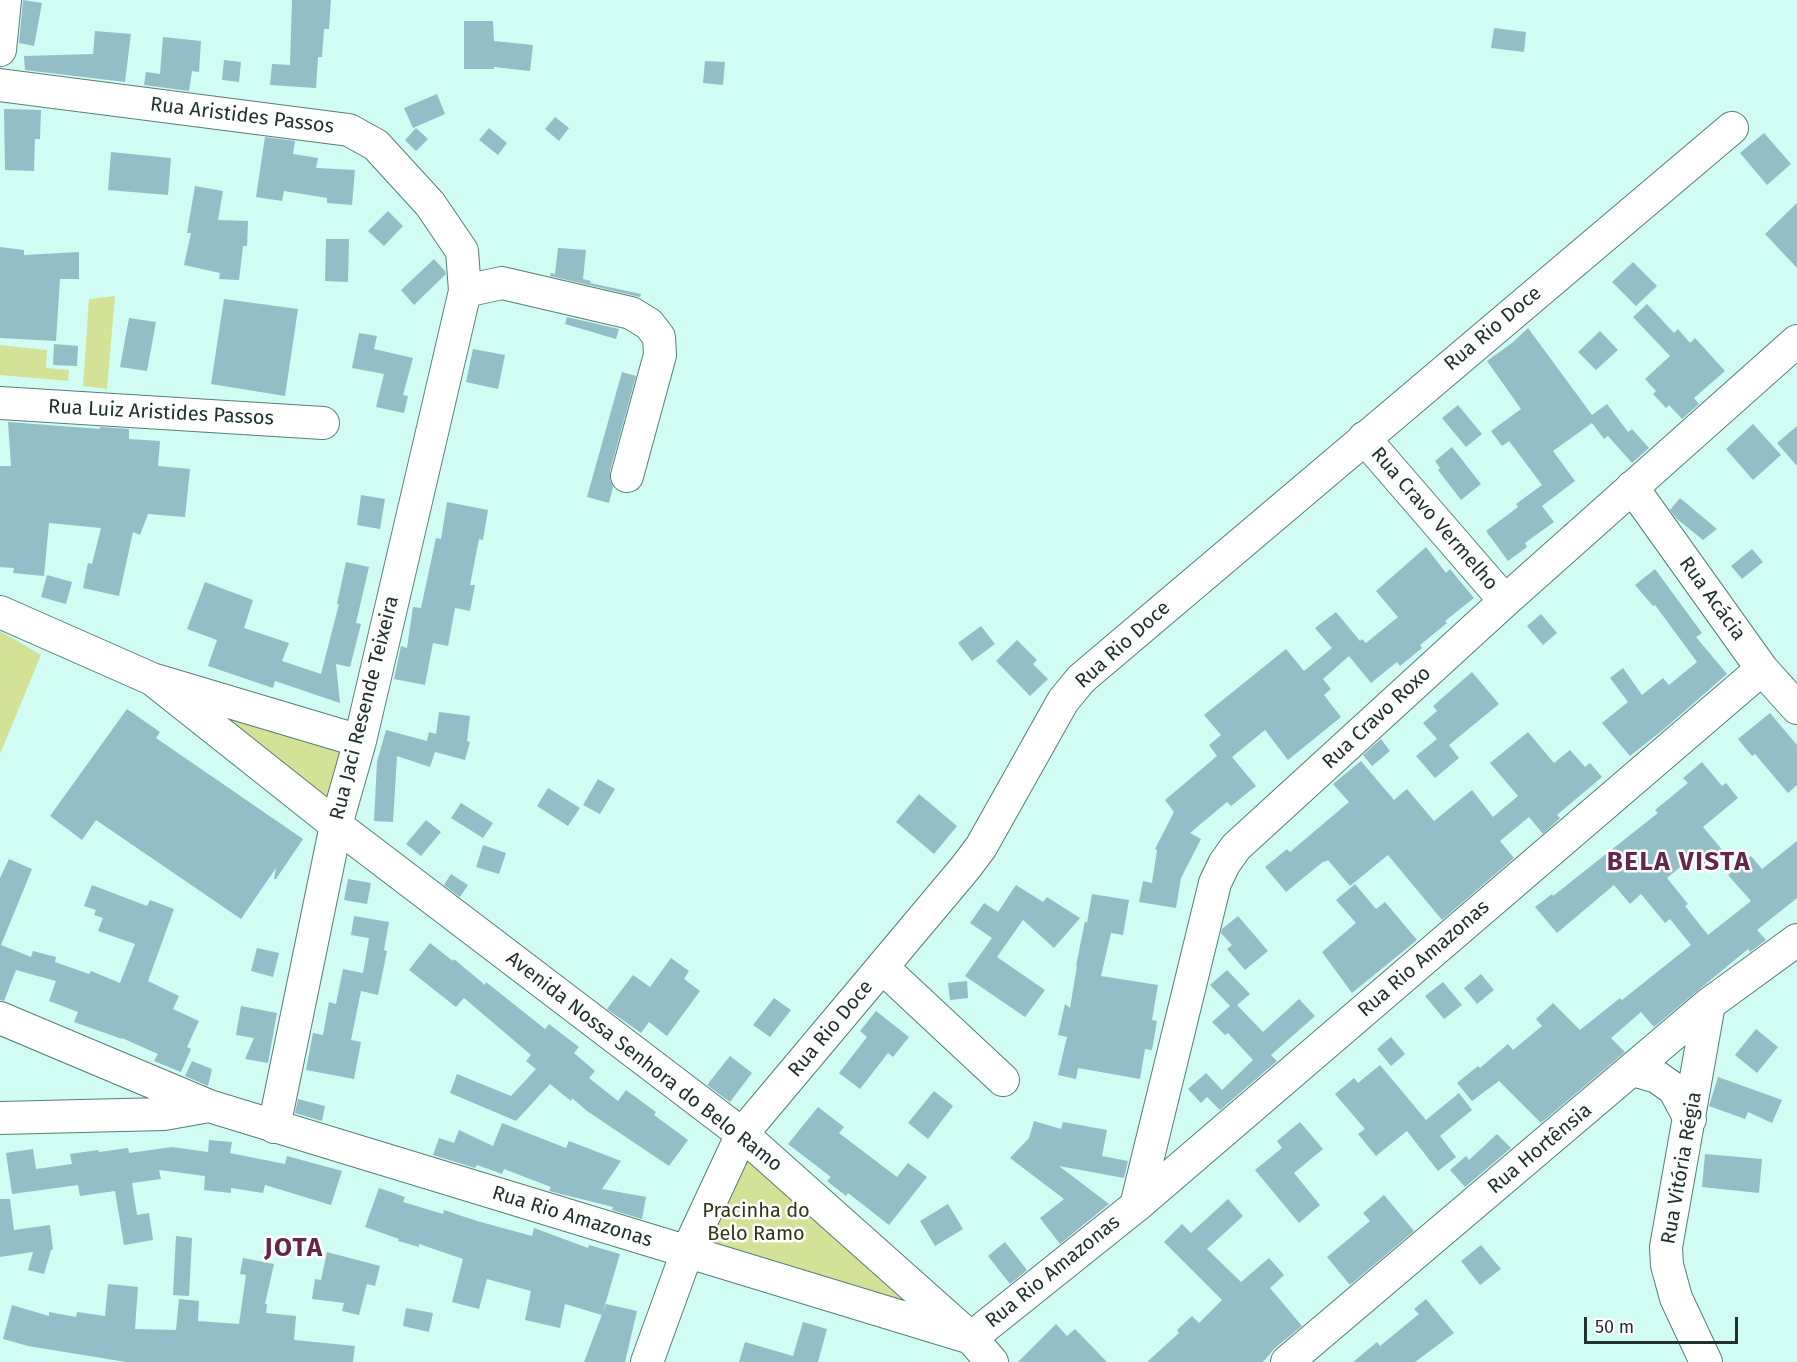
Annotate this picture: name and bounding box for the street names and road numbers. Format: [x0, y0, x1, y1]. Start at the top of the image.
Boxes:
street label: Rua Aristides Passos [149, 93, 335, 139]
street label: Rua Rio Doce [1440, 281, 1546, 377]
street label: Rua Luiz Aristides Passos [47, 395, 275, 431]
street label: Rua Cravo Vermelho [1365, 443, 1503, 595]
street label: Rua Acácia [1674, 552, 1750, 646]
street label: Rua Jaci Resende Teixeira [326, 594, 404, 822]
street label: Rua Rio Doce [1071, 596, 1175, 694]
street label: Rua Cravo Roxo [1318, 662, 1436, 774]
street label: Rua Rio Amazonas [1353, 895, 1495, 1023]
street label: Avenida Nossa Senhora do Belo Ramo [501, 947, 787, 1177]
street label: Rua Rio Doce [783, 976, 879, 1082]
street label: Rua Vitória Régia [1657, 1090, 1707, 1246]
street label: Rua Hortênsia [1483, 1099, 1597, 1199]
street label: Rua Rio Amazonas [489, 1181, 655, 1253]
street label: Rua Rio Amazonas [981, 1210, 1125, 1334]

